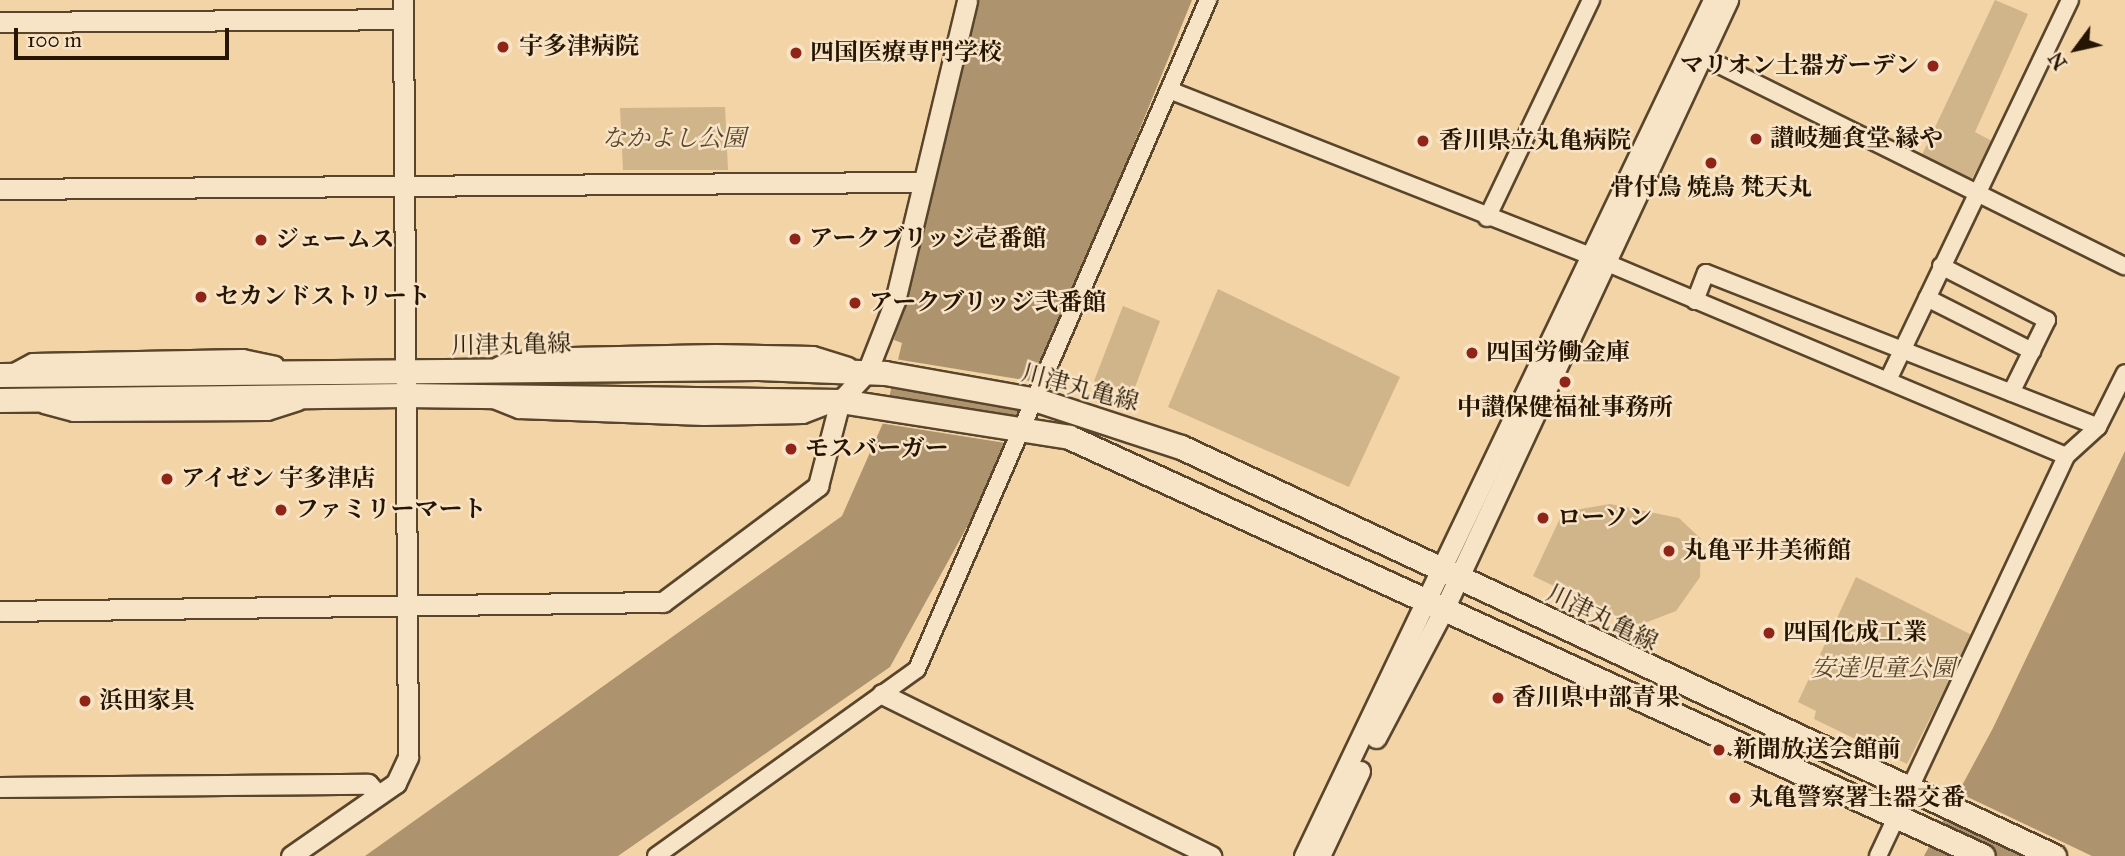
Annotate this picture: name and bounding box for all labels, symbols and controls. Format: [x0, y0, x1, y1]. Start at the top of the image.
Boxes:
scale bar [18, 14, 233, 58]
north arrow [2041, 14, 2111, 84]
text: 100 m [27, 27, 82, 53]
place label: 宇多津病院 [519, 33, 639, 61]
marker: 宇多津病院 [493, 37, 513, 57]
place label: 四国医療専門学校 [810, 39, 1002, 67]
marker: 四国医療専門学校 [788, 45, 804, 61]
text: N [2044, 48, 2072, 74]
place label: マリオン土器ガーデン [1679, 52, 1919, 80]
marker: マリオン土器ガーデン [1925, 58, 1941, 74]
park label: なかよし公園 [602, 125, 746, 153]
place label: 讃岐麺食堂 縁や [1770, 125, 1943, 153]
place label: 香川県立丸亀病院 [1439, 127, 1631, 155]
marker: 香川県立丸亀病院 [1413, 131, 1433, 151]
marker: 讃岐麺食堂 縁や [1748, 131, 1764, 147]
marker: 骨付鳥 焼鳥 梵天丸 [1703, 155, 1719, 171]
place label: 骨付鳥 焼鳥 梵天丸 [1610, 174, 1812, 202]
place label: アークブリッジ壱番館 [809, 225, 1048, 253]
place label: ジェームス [275, 226, 395, 254]
marker: アークブリッジ壱番館 [787, 231, 803, 247]
marker: ジェームス [253, 232, 269, 248]
place label: セカンドストリート [215, 283, 431, 311]
marker: セカンドストリート [193, 289, 209, 305]
place label: アークブリッジ弐番館 [869, 289, 1108, 317]
marker: アークブリッジ弐番館 [847, 295, 863, 311]
street label: 川津丸亀線 [451, 330, 571, 360]
place label: 四国労働金庫 [1486, 339, 1630, 367]
marker: 四国労働金庫 [1464, 345, 1480, 361]
street label: 川津丸亀線 [1018, 359, 1142, 417]
marker: 中讃保健福祉事務所 [1557, 374, 1573, 390]
place label: 中讃保健福祉事務所 [1457, 394, 1673, 422]
place label: モスバーガー [805, 435, 949, 463]
marker: モスバーガー [783, 441, 799, 457]
place label: アイゼン 宇多津店 [181, 465, 378, 493]
marker: アイゼン 宇多津店 [159, 471, 175, 487]
place label: ファミリーマート [295, 496, 487, 524]
marker: ファミリーマート [273, 502, 289, 518]
place label: ローソン [1557, 504, 1653, 532]
marker: ローソン [1535, 510, 1551, 526]
place label: 丸亀平井美術館 [1683, 537, 1851, 565]
marker: 丸亀平井美術館 [1661, 543, 1677, 559]
street label: 川津丸亀線 [1542, 579, 1662, 657]
place label: 四国化成工業 [1783, 619, 1927, 647]
marker: 四国化成工業 [1761, 625, 1777, 641]
park label: 安達児童公園 [1811, 655, 1955, 683]
place label: 香川県中部青果 [1512, 684, 1680, 712]
place label: 浜田家具 [99, 687, 195, 715]
marker: 香川県中部青果 [1490, 690, 1506, 706]
marker: 浜田家具 [77, 693, 93, 709]
place label: 新聞放送会館前 [1733, 736, 1901, 764]
marker: 新聞放送会館前 [1711, 742, 1727, 758]
place label: 丸亀警察署土器交番 [1749, 784, 1965, 812]
marker: 丸亀警察署土器交番 [1727, 790, 1743, 806]

